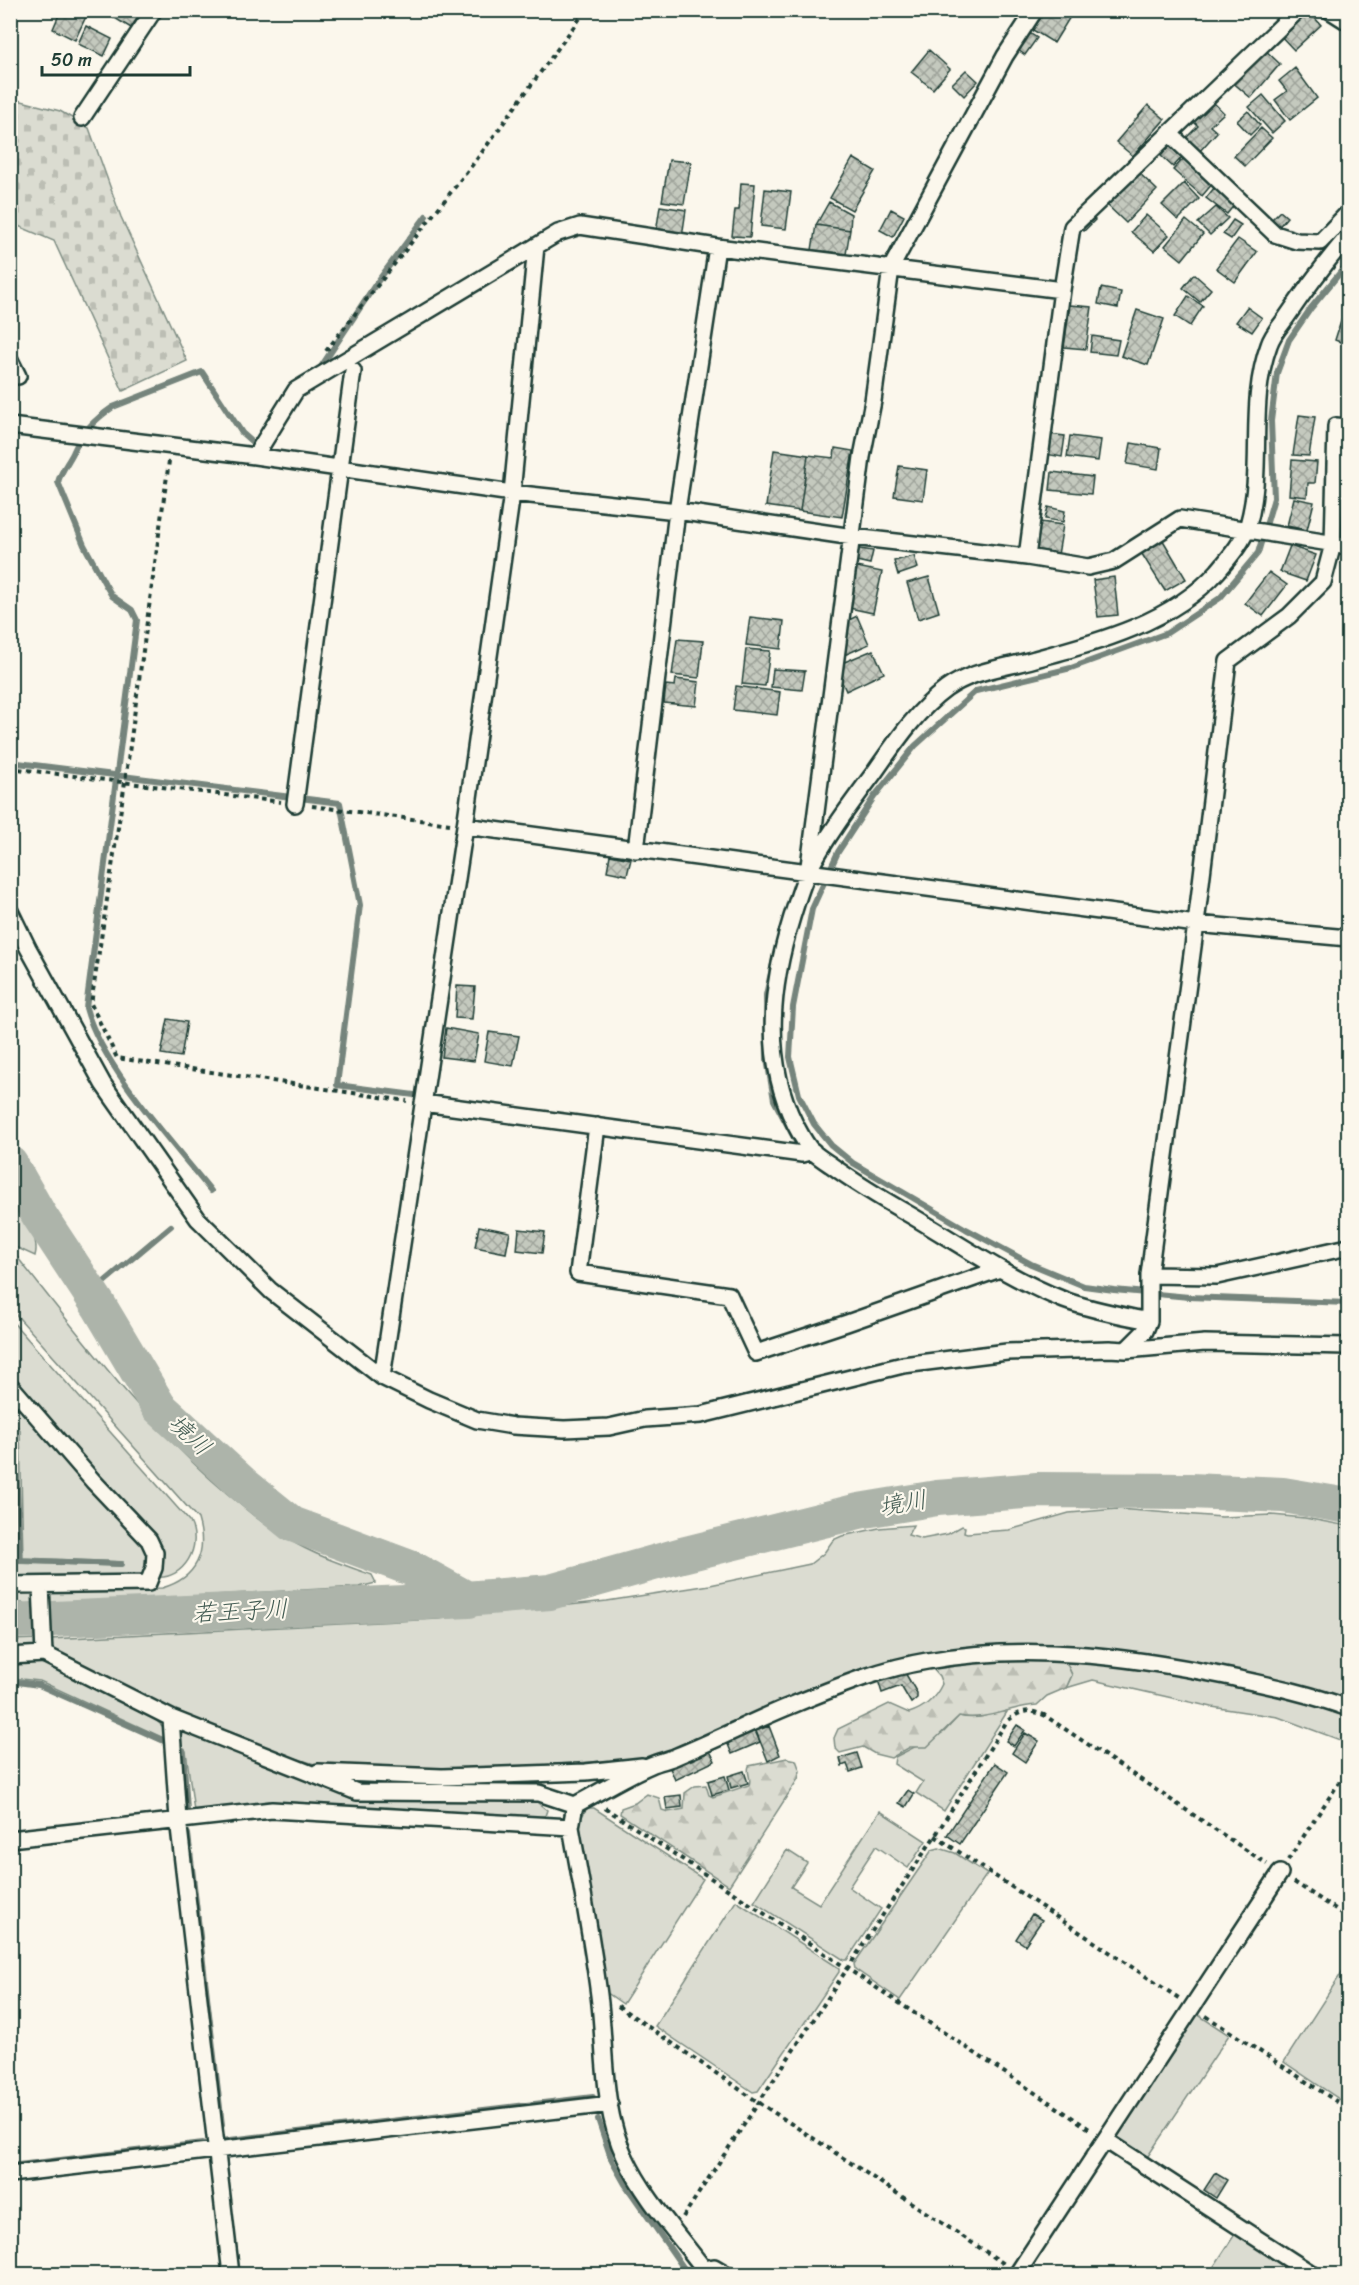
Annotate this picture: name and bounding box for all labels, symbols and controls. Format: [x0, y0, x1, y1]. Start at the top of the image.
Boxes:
scale bar [42, 39, 190, 77]
text: 50 m [51, 44, 92, 76]
water label: 境川 [158, 1403, 222, 1467]
water label: 境川 [876, 1478, 930, 1528]
water label: 若王子川 [191, 1588, 289, 1634]

